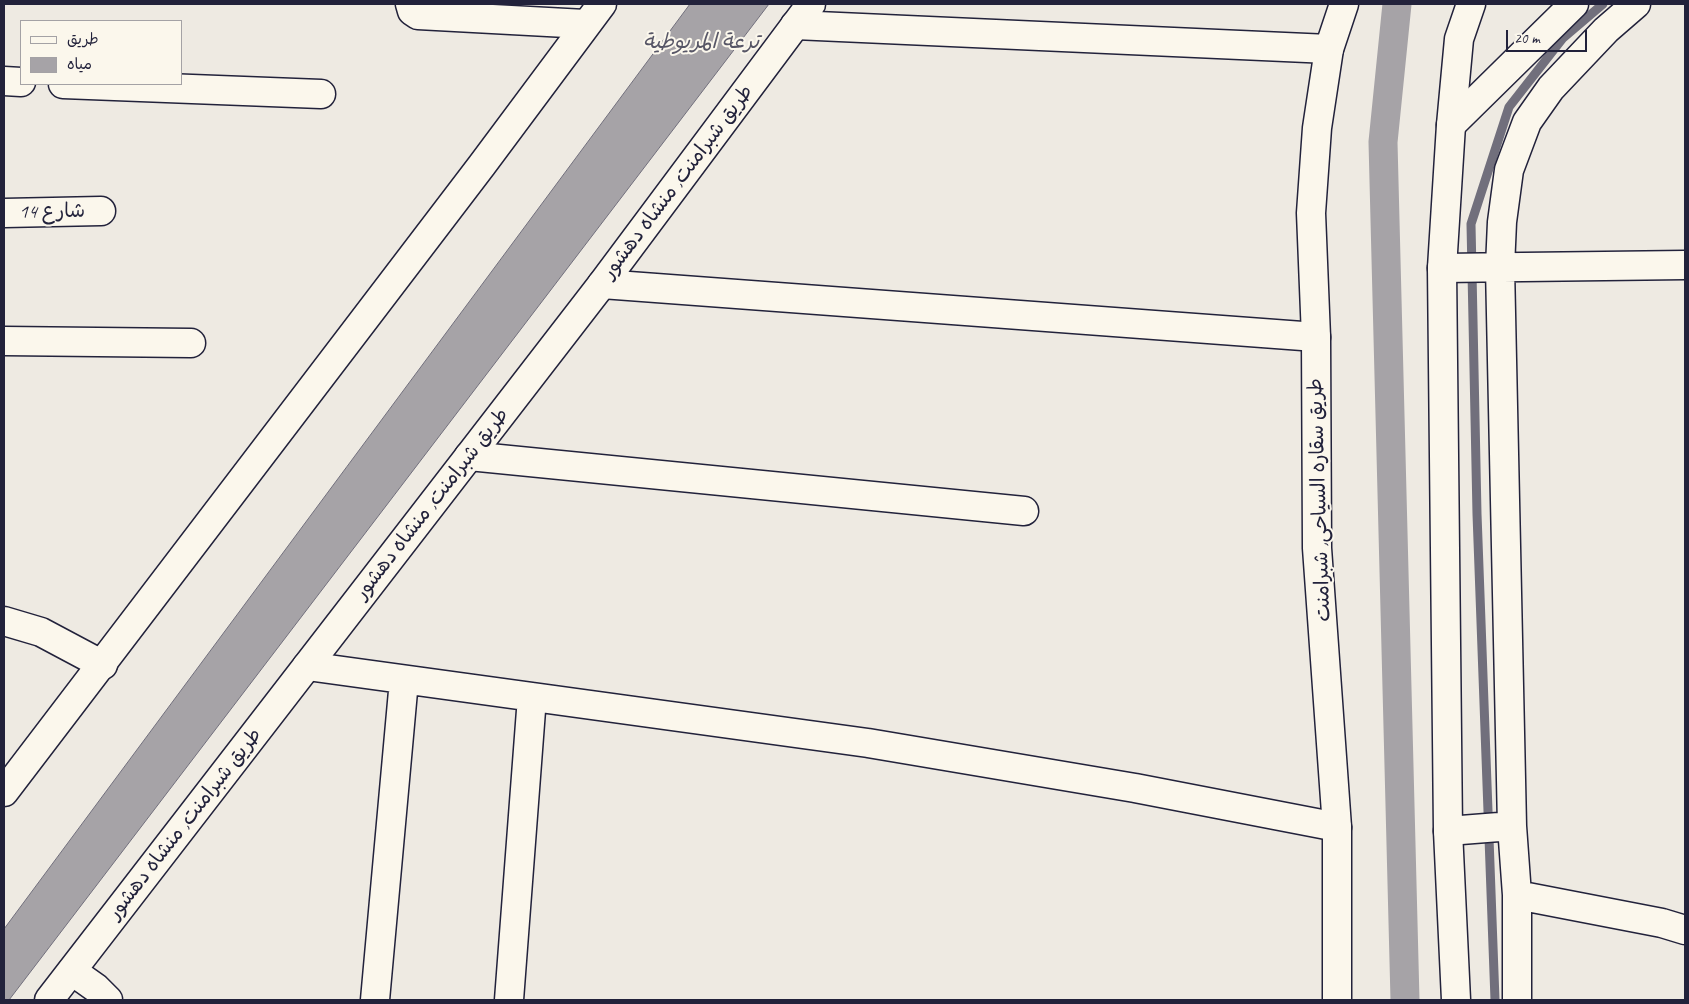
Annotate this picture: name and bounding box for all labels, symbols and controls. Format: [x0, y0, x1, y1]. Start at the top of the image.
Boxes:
legend [20, 20, 182, 85]
scale bar [1509, 20, 1590, 52]
water label: ترعة المريوطية [643, 29, 759, 55]
text: 20 m [1514, 29, 1540, 48]
text: طريق [67, 30, 99, 49]
text: مياه [67, 55, 92, 74]
street label: طريق شبرامنت, منشاه دهشور [597, 80, 759, 284]
street label: شارع 14 [19, 199, 85, 225]
street label: طريق سقاره السياحى, شبرامنت [1304, 378, 1336, 622]
street label: طريق شبرامنت, منشاه دهشور [350, 404, 514, 604]
street label: طريق شبرامنت, منشاه دهشور [103, 724, 267, 924]

